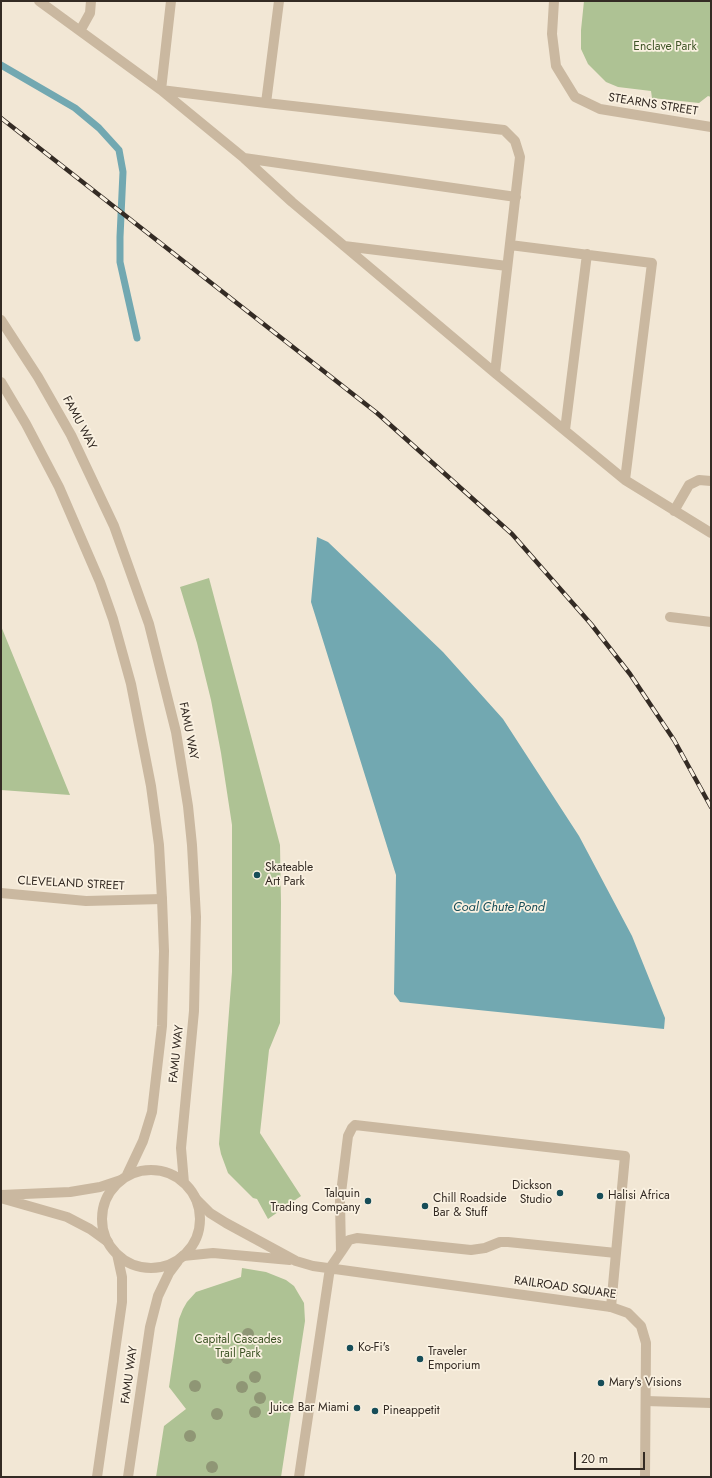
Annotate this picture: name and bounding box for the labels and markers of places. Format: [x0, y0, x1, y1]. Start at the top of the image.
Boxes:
place label: Skateable Art Park [265, 861, 313, 889]
marker: Skateable Art Park [252, 870, 262, 880]
place label: Dickson Studio [512, 1179, 552, 1207]
place label: Talquin Trading Company [271, 1187, 360, 1215]
marker: Dickson Studio [555, 1188, 565, 1198]
place label: Halisi Africa [608, 1189, 670, 1203]
marker: Halisi Africa [595, 1191, 605, 1201]
place label: Chill Roadside Bar & Stuff [433, 1192, 507, 1220]
marker: Talquin Trading Company [363, 1196, 373, 1206]
marker: Chill Roadside Bar & Stuff [420, 1201, 430, 1211]
place label: Ko-Fi's [358, 1341, 390, 1355]
marker: Ko-Fi's [345, 1343, 355, 1353]
place label: Traveler Emporium [428, 1345, 480, 1373]
marker: Traveler Emporium [415, 1354, 425, 1364]
place label: Mary's Visions [609, 1376, 682, 1390]
marker: Mary's Visions [596, 1378, 606, 1388]
place label: Juice Bar Miami [270, 1401, 349, 1415]
marker: Juice Bar Miami [352, 1403, 362, 1413]
place label: Pineappetit [383, 1404, 440, 1418]
marker: Pineappetit [370, 1406, 380, 1416]

